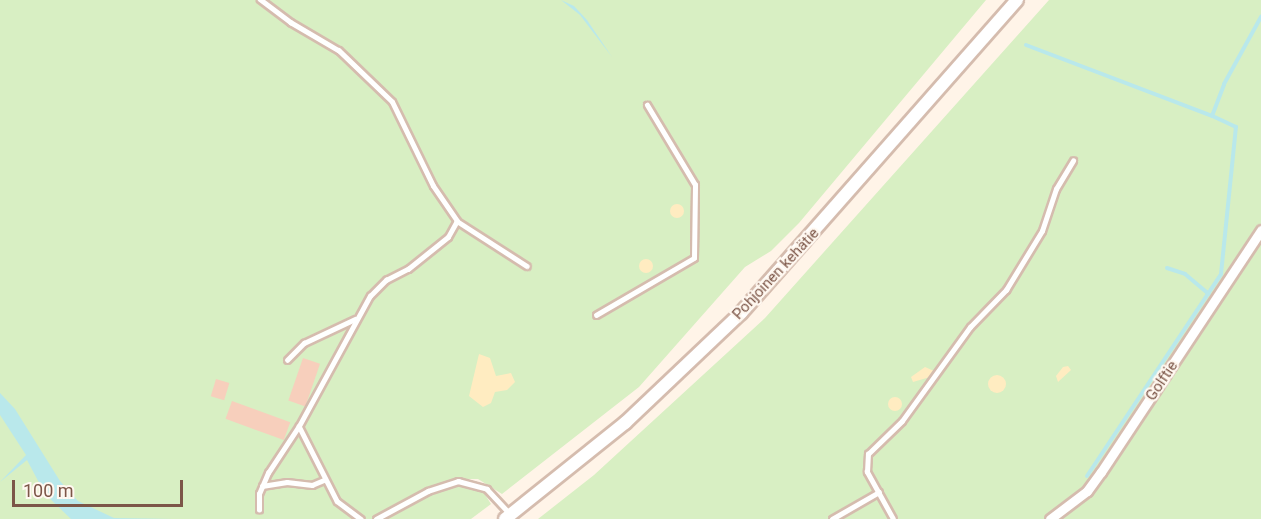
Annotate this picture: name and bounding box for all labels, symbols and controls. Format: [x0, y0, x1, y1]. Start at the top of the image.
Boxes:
street label: Pohjoinen kehätie [729, 225, 823, 323]
street label: Golftie [1142, 358, 1182, 404]
scale bar [15, 468, 186, 506]
text: 100 m [23, 480, 74, 501]

